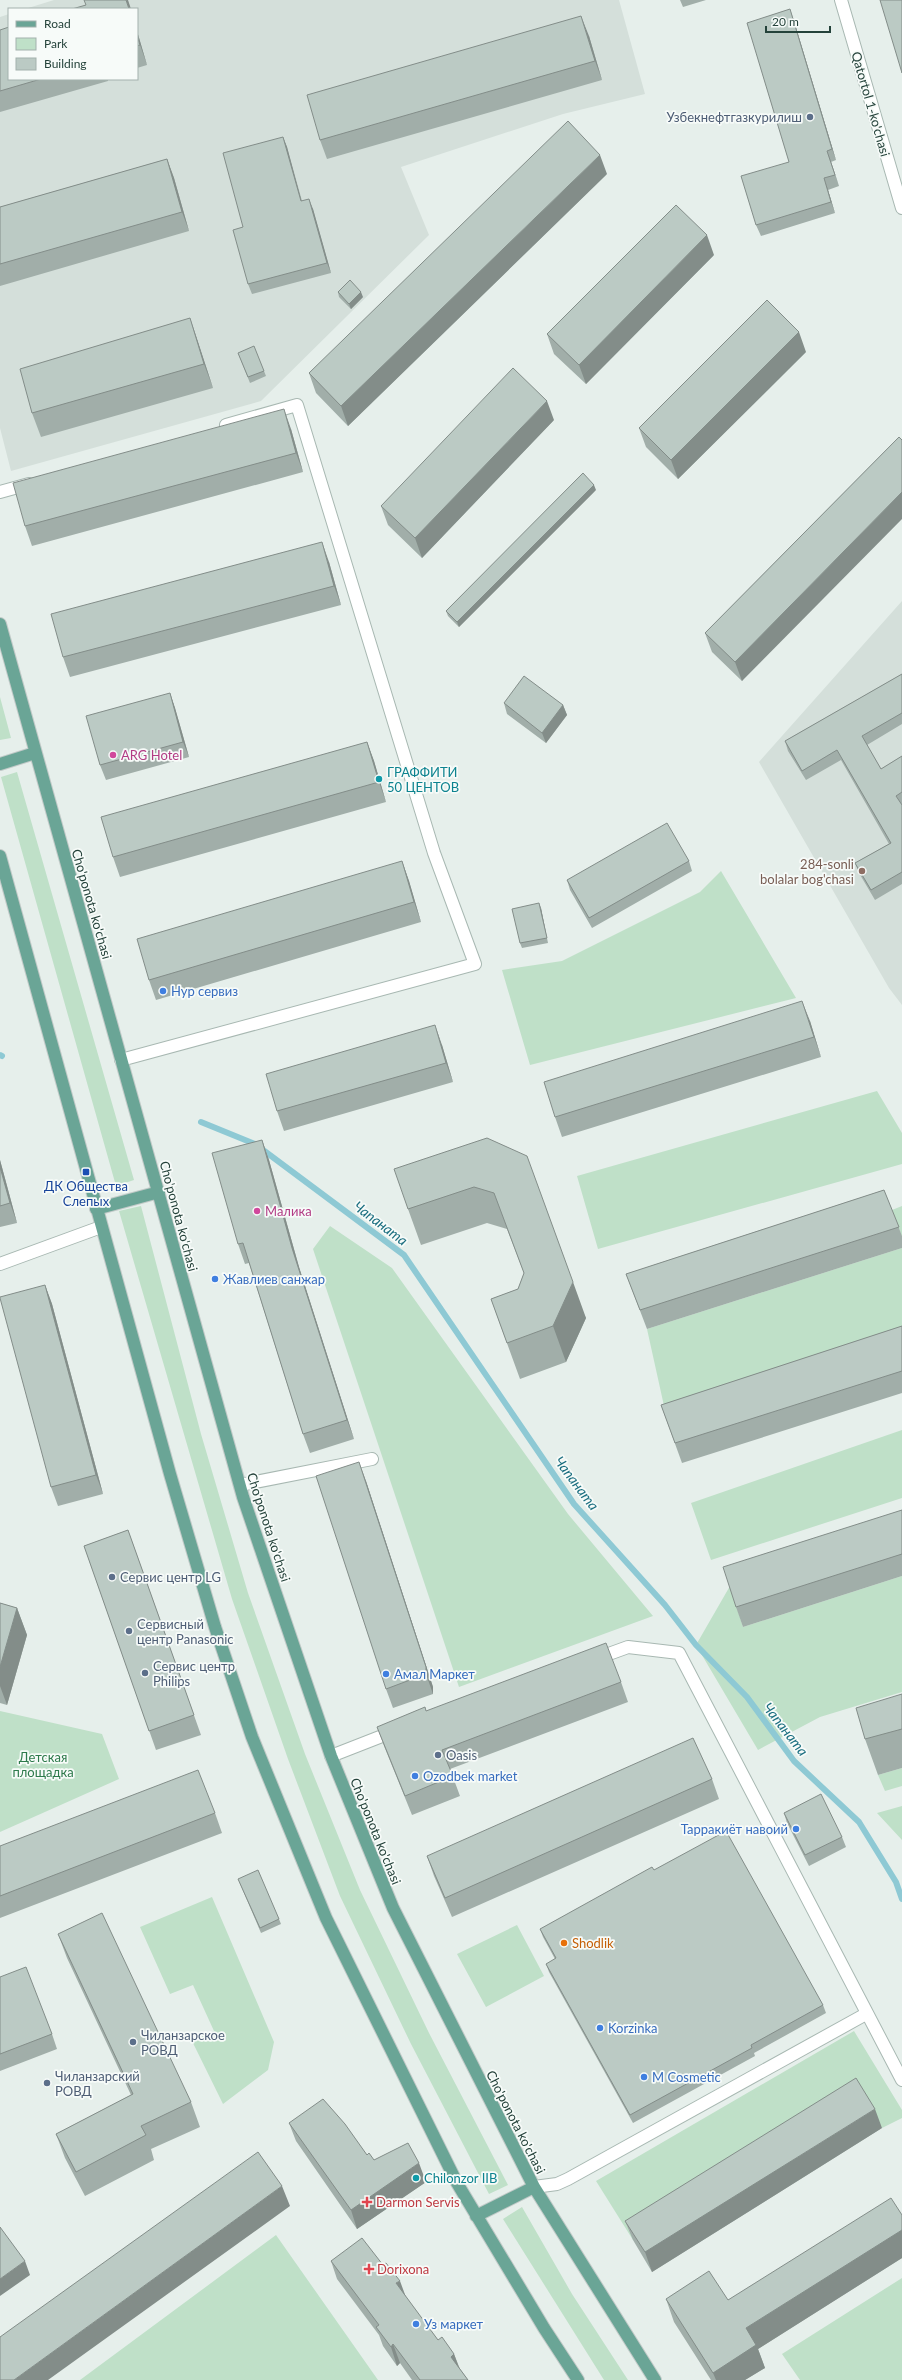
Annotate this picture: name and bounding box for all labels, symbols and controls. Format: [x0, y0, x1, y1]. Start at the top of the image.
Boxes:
legend [8, 8, 138, 80]
scale bar [766, 8, 830, 34]
text: 20 m [772, 14, 799, 29]
text: Road [44, 16, 71, 31]
text: Park [44, 36, 68, 51]
street label: Qatortol 1-ko'chasi [848, 50, 894, 158]
text: Building [44, 56, 87, 71]
place label: Узбекнефтгазкурилиш [667, 109, 802, 125]
marker: Узбекнефтгазкурилиш [805, 112, 815, 122]
place label: ARG Hotel [121, 747, 182, 763]
marker: ARG Hotel [108, 750, 118, 760]
place label: ГРАФФИТИ 50 ЦЕНТОВ [387, 764, 459, 795]
marker: ГРАФФИТИ 50 ЦЕНТОВ [374, 774, 384, 784]
street label: Cho'ponota ko'chasi [69, 847, 115, 961]
place label: 284-sonli bolalar bog'chasi [760, 856, 854, 887]
marker: 284-sonli bolalar bog'chasi [857, 866, 867, 876]
place label: Нур сервиз [171, 983, 238, 999]
marker: Нур сервиз [158, 986, 168, 996]
street label: Cho'ponota ko'chasi [157, 1159, 201, 1273]
marker: ДК Общества Слепых [81, 1167, 91, 1177]
place label: ДК Общества Слепых [44, 1178, 128, 1209]
water label: Чапаната [351, 1197, 411, 1249]
place label: Малика [265, 1203, 312, 1219]
marker: Малика [252, 1206, 262, 1216]
place label: Жавлиев санжар [223, 1271, 325, 1287]
marker: Жавлиев санжар [210, 1274, 220, 1284]
water label: Чапаната [551, 1453, 603, 1513]
street label: Cho'ponota ko'chasi [244, 1470, 294, 1584]
place label: Сервис центр LG [120, 1569, 221, 1585]
marker: Сервис центр LG [107, 1572, 117, 1582]
place label: Сервисный центр Panasonic [137, 1616, 233, 1647]
marker: Сервисный центр Panasonic [124, 1626, 134, 1636]
place label: Сервис центр Philips [153, 1658, 235, 1689]
place label: Амал Маркет [394, 1666, 475, 1682]
marker: Сервис центр Philips [140, 1668, 150, 1678]
marker: Амал Маркет [381, 1669, 391, 1679]
water label: Чапаната [760, 1699, 812, 1759]
place label: Oasis [446, 1747, 477, 1763]
park label: Детская площадка [12, 1749, 74, 1780]
marker: Oasis [433, 1750, 443, 1760]
place label: Ozodbek market [423, 1768, 518, 1784]
marker: Ozodbek market [410, 1771, 420, 1781]
street label: Cho'ponota ko'chasi [347, 1775, 405, 1887]
place label: Тарракиёт навоий [681, 1821, 788, 1837]
marker: Тарракиёт навоий [791, 1824, 801, 1834]
place label: Shodlik [572, 1935, 614, 1951]
marker: Shodlik [559, 1938, 569, 1948]
place label: Korzinka [608, 2020, 658, 2036]
marker: Korzinka [595, 2023, 605, 2033]
place label: Чиланзарское РОВД [141, 2027, 225, 2058]
marker: Чиланзарское РОВД [128, 2037, 138, 2047]
place label: Чиланзарский РОВД [55, 2068, 140, 2099]
street label: Cho'ponota ko'chasi [483, 2068, 549, 2176]
place label: M Cosmetic [652, 2069, 721, 2085]
marker: M Cosmetic [639, 2072, 649, 2082]
marker: Чиланзарский РОВД [42, 2078, 52, 2088]
place label: Chilonzor IIB [424, 2170, 497, 2186]
marker: Chilonzor IIB [411, 2173, 421, 2183]
place label: Darmon Servis [376, 2194, 460, 2210]
marker: Darmon Servis [361, 2196, 373, 2208]
place label: Dorixona [377, 2261, 429, 2277]
marker: Dorixona [364, 2264, 374, 2274]
place label: Уз маркет [424, 2316, 483, 2332]
marker: Уз маркет [411, 2319, 421, 2329]

